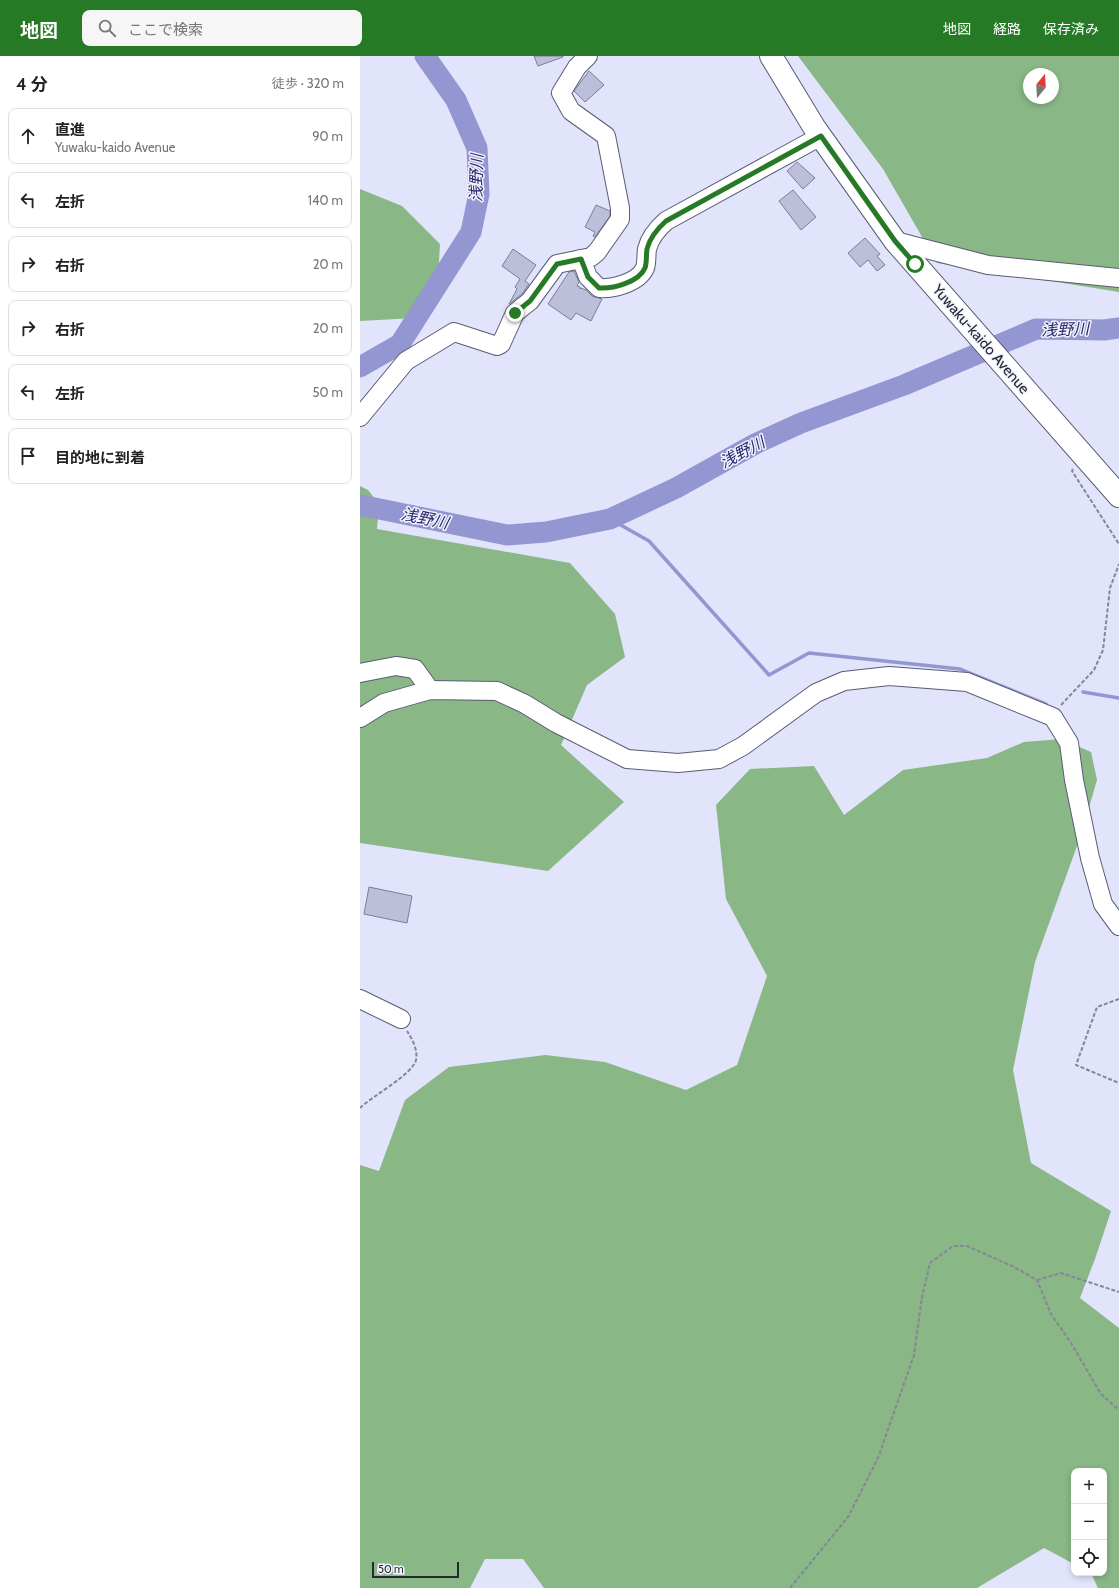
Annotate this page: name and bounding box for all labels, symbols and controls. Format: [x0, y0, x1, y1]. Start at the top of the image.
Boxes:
search box [82, 10, 362, 46]
icon: search [96, 17, 118, 39]
text: 地図 [20, 19, 58, 42]
text: 地図 [943, 20, 971, 38]
text: 経路 [993, 20, 1021, 38]
text: 保存済み [1043, 20, 1099, 38]
text: ここで検索 [128, 21, 203, 39]
north arrow [1023, 68, 1059, 104]
text: 4 分 [16, 74, 47, 94]
text: 徒歩 · 320 m [272, 75, 344, 91]
text: 直進 [55, 121, 85, 139]
icon: ahead [17, 125, 39, 147]
text: 90 m [312, 128, 343, 144]
text: Yuwaku-kaido Avenue [55, 139, 175, 155]
water label: 浅野川 [467, 152, 486, 202]
icon: left [17, 189, 39, 211]
text: 140 m [308, 192, 343, 208]
text: 左折 [55, 193, 85, 211]
icon: right [17, 253, 39, 275]
route start [906, 255, 924, 273]
text: 20 m [313, 256, 343, 272]
text: 右折 [55, 257, 85, 275]
street label: Yuwaku-kaido Avenue [928, 280, 1034, 398]
route end [506, 304, 524, 322]
icon: right [17, 317, 39, 339]
water label: 浅野川 [1041, 319, 1091, 340]
text: 20 m [313, 320, 343, 336]
text: 右折 [55, 321, 85, 339]
icon: left [17, 381, 39, 403]
text: 50 m [313, 384, 343, 400]
text: 左折 [55, 385, 85, 403]
water label: 浅野川 [717, 432, 770, 472]
icon: arrive [17, 445, 39, 467]
text: 目的地に到着 [55, 449, 145, 467]
water label: 浅野川 [399, 504, 452, 533]
map controls [1071, 1468, 1107, 1576]
button: + [1071, 1468, 1107, 1504]
button: − [1071, 1504, 1107, 1540]
button: locate [1071, 1540, 1107, 1576]
scale bar [372, 1560, 459, 1579]
text: 50 m [378, 1562, 404, 1576]

